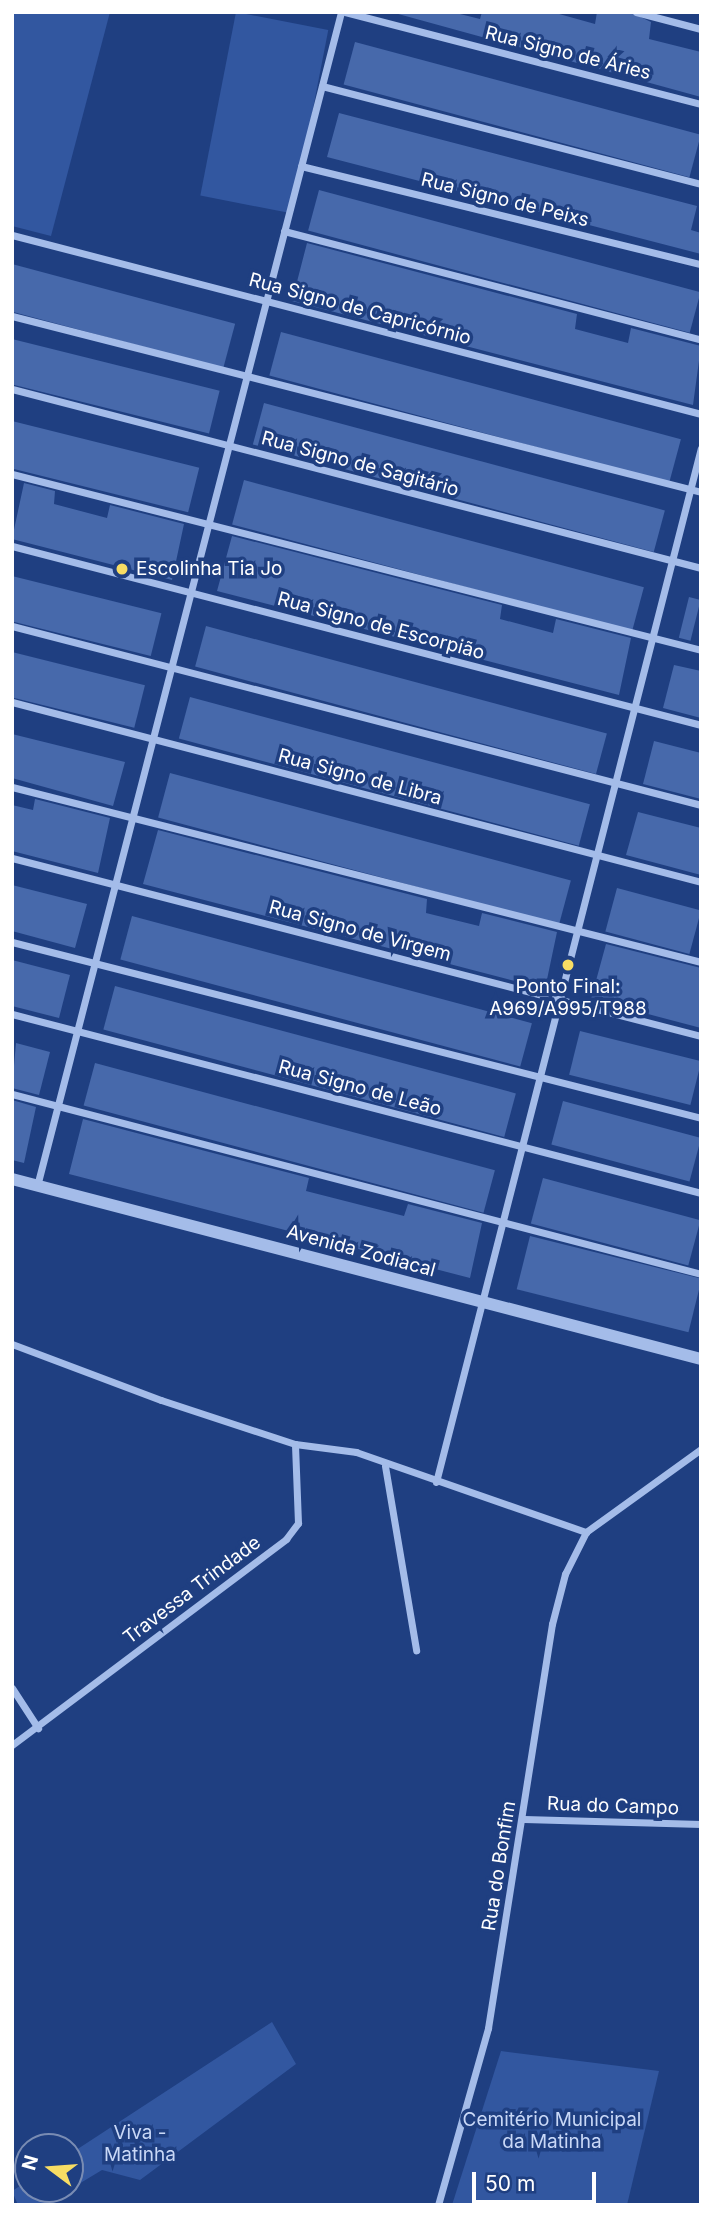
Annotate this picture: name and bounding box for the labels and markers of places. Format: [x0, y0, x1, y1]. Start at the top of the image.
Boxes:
place label: Escolinha Tia Jo [136, 558, 282, 580]
marker: Escolinha Tia Jo [114, 561, 130, 577]
marker: Ponto Final: A969/A995/T988 [560, 957, 576, 973]
place label: Ponto Final: A969/A995/T988 [489, 976, 647, 1020]

